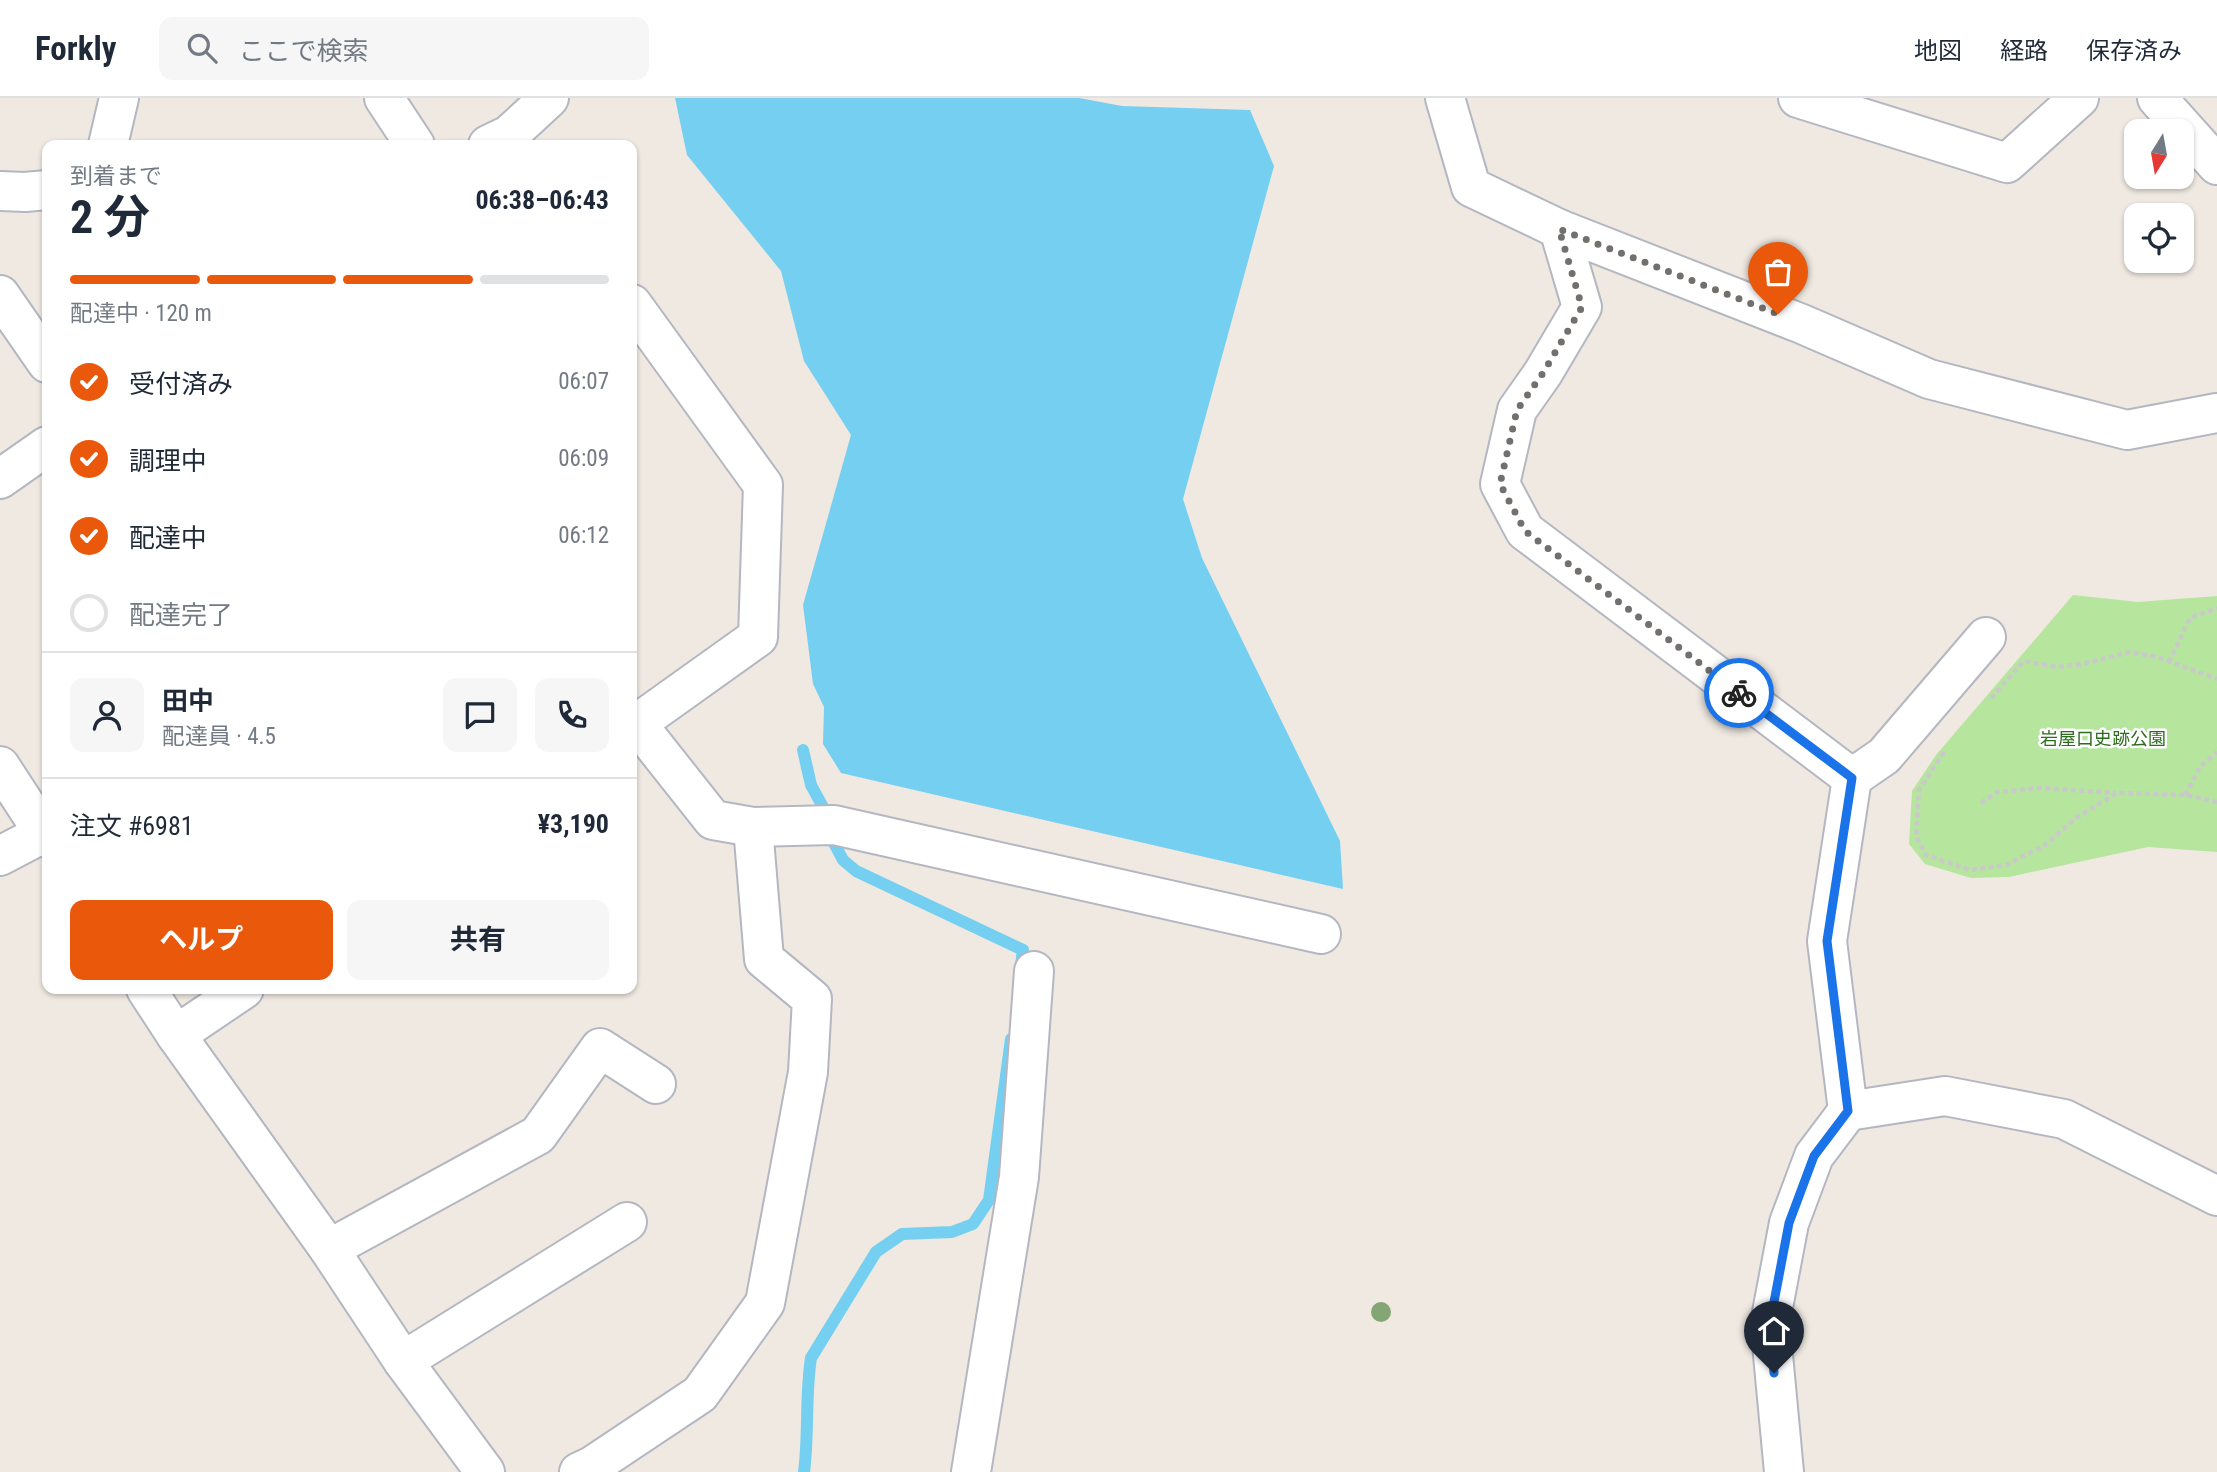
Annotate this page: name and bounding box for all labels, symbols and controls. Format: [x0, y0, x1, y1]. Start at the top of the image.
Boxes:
search box [159, 17, 649, 80]
text: Forkly [35, 29, 117, 68]
icon: search [183, 29, 221, 67]
text: ここで検索 [239, 36, 369, 66]
text: 地図 [1914, 37, 1962, 65]
text: 経路 [2000, 37, 2048, 65]
text: 保存済み [2086, 37, 2182, 65]
north arrow [2124, 119, 2194, 189]
map controls [2124, 119, 2194, 273]
text: 到着まで [70, 163, 162, 190]
text: 06:38–06:43 [475, 185, 609, 215]
text: 2 分 [70, 190, 150, 244]
button: locate [2124, 203, 2194, 273]
pin [1748, 242, 1808, 314]
icon: bag [1759, 253, 1797, 291]
text: 配達中 · 120 m [70, 300, 212, 327]
icon: check [70, 363, 108, 401]
text: 06:07 [558, 368, 609, 395]
text: 受付済み [129, 369, 233, 399]
icon: check [70, 440, 108, 478]
text: 06:09 [558, 445, 609, 472]
text: 調理中 [129, 446, 207, 476]
icon: check [70, 517, 108, 555]
text: 06:12 [558, 522, 609, 549]
text: 配達中 [129, 523, 207, 553]
text: 配達完了 [129, 600, 233, 630]
courier [1704, 658, 1774, 728]
icon: bike [1720, 674, 1758, 712]
button: person [70, 678, 144, 752]
button: chat [443, 678, 517, 752]
button: phone [535, 678, 609, 752]
text: 田中 [162, 686, 214, 716]
text: 配達員 · 4.5 [162, 723, 276, 750]
park label: 岩屋口史跡公園 [2040, 728, 2166, 749]
text: ¥3,190 [538, 809, 609, 839]
text: 注文 #6981 [70, 811, 194, 841]
button: ヘルプ [70, 900, 333, 980]
button: 共有 [347, 900, 609, 980]
pin [1744, 1301, 1804, 1373]
icon: home [1755, 1312, 1793, 1350]

